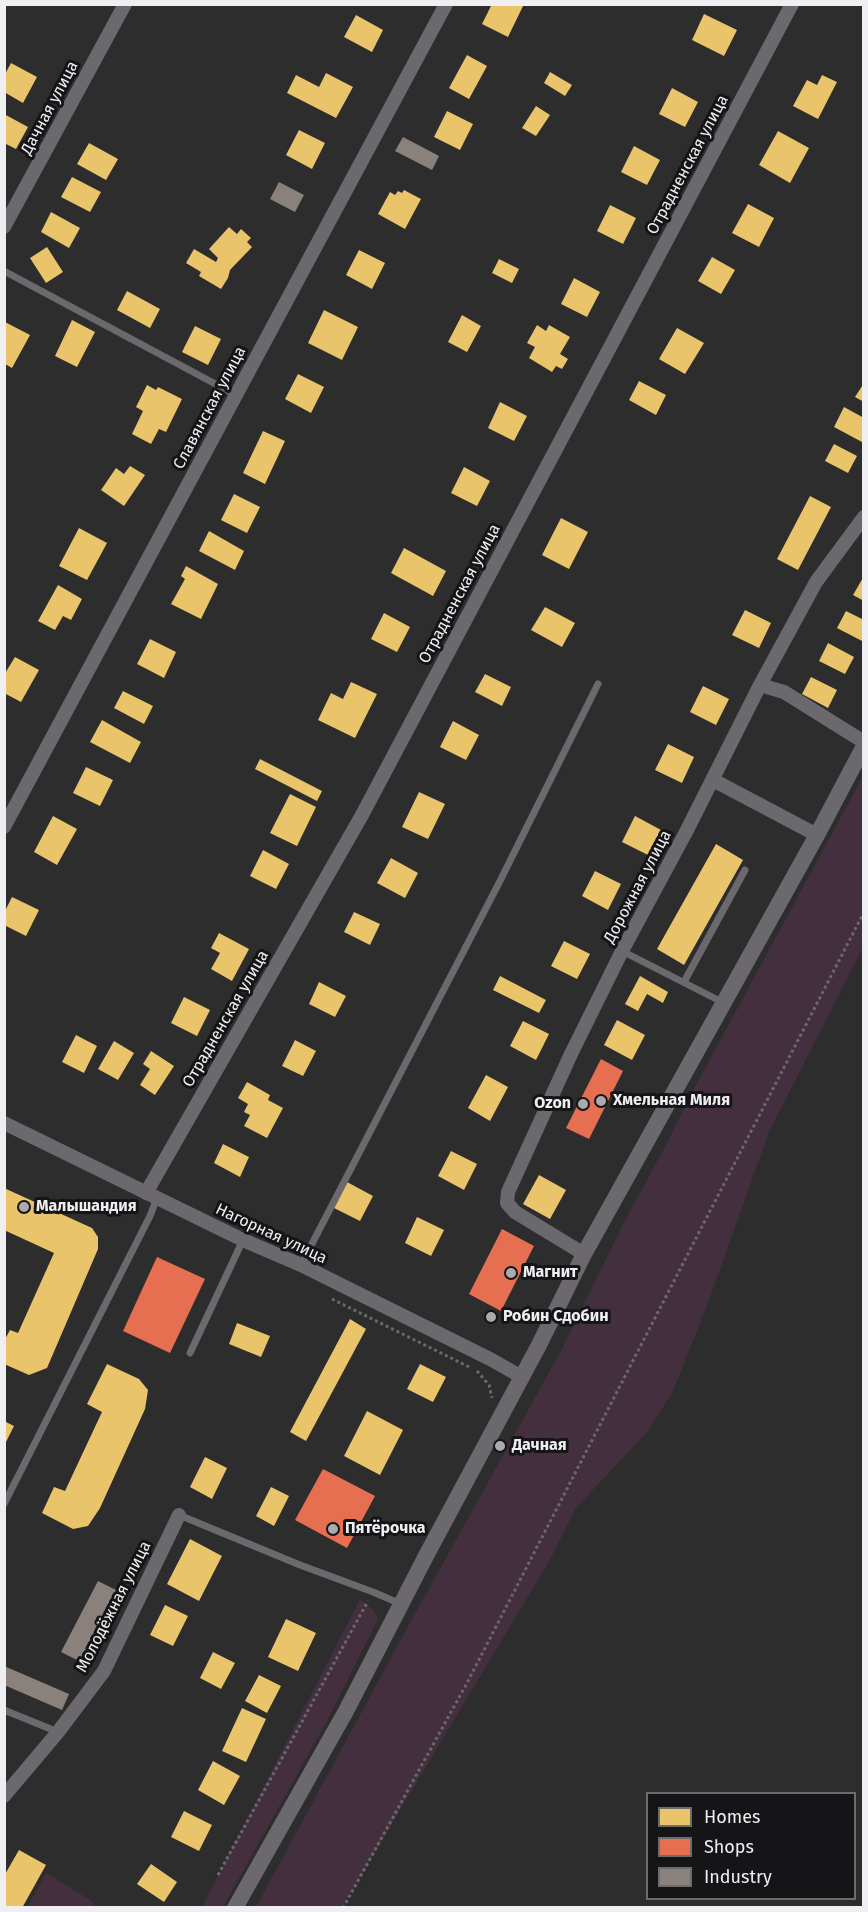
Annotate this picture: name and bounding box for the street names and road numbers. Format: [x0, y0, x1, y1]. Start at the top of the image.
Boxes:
street label: Дачная улица [17, 58, 83, 158]
street label: Отрадненская улица [643, 92, 733, 238]
street label: Славянская улица [170, 343, 250, 473]
street label: Отрадненская улица [415, 521, 505, 667]
street label: Дорожная улица [600, 827, 676, 947]
street label: Отрадненская улица [179, 947, 273, 1091]
street label: Нагорная улица [212, 1200, 330, 1268]
street label: Молодёжная улица [73, 1538, 155, 1676]

